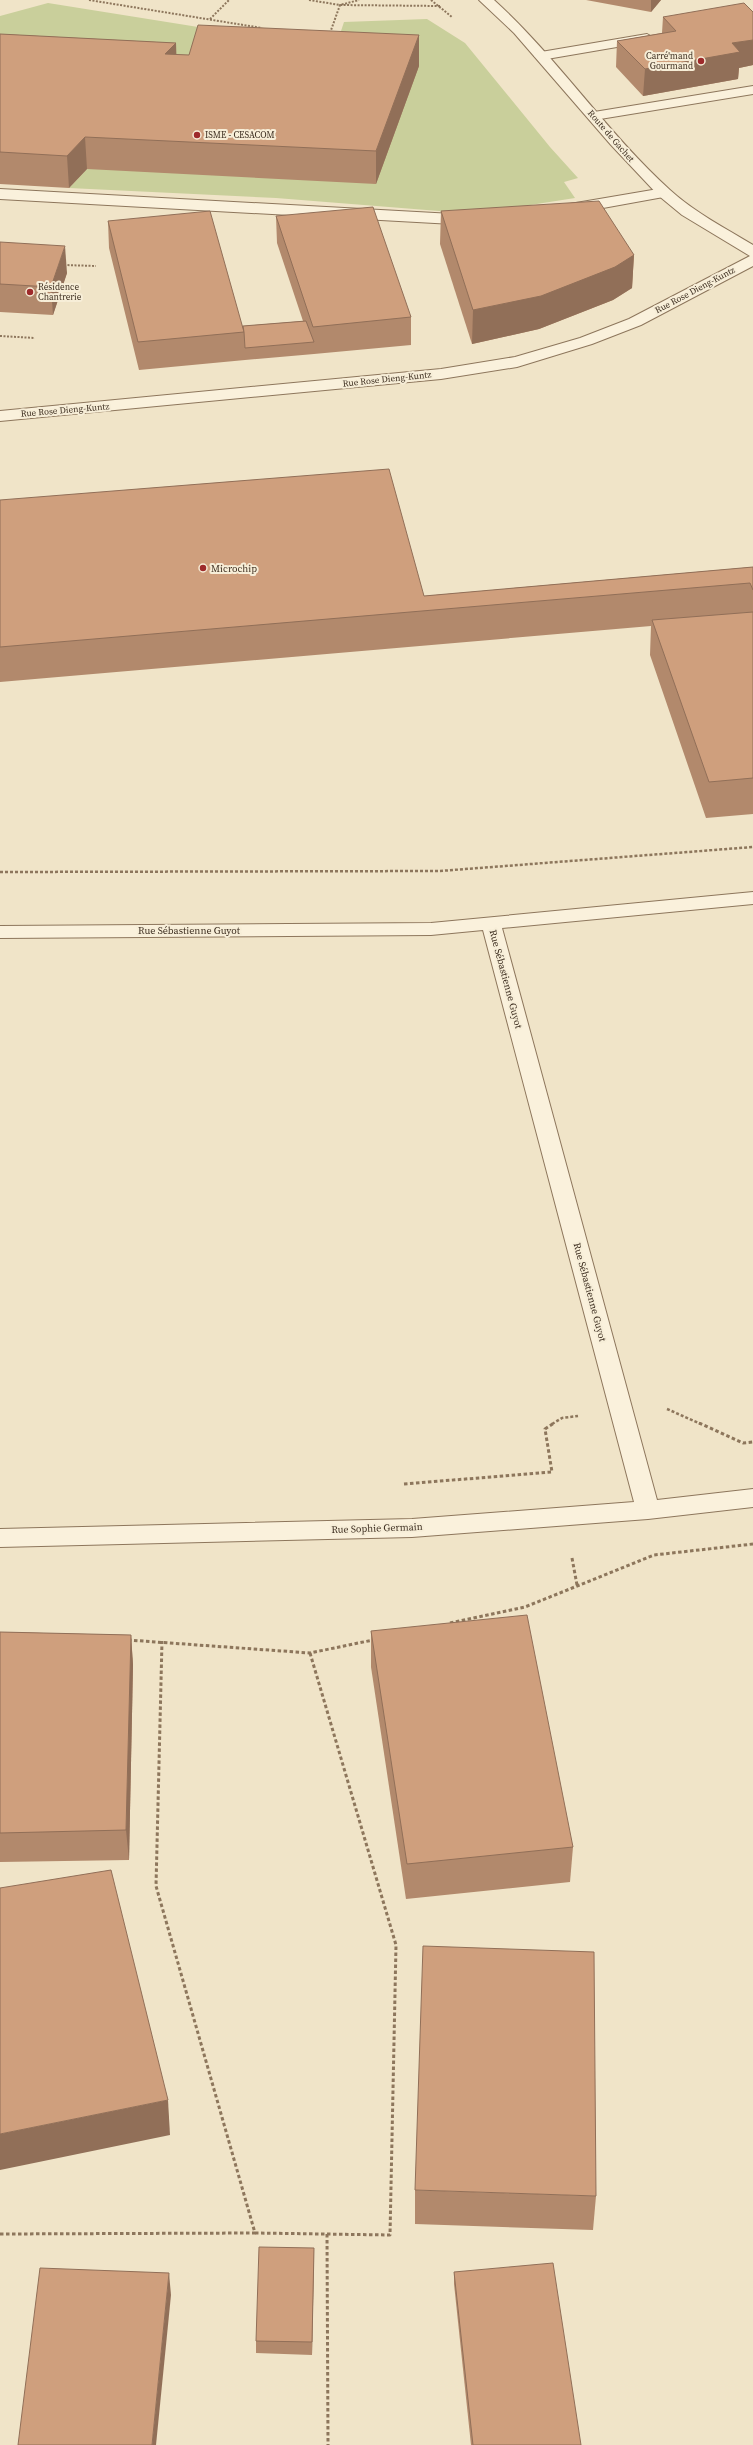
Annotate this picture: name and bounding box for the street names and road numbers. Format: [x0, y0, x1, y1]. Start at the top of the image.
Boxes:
street label: Route de Gachet [585, 107, 637, 165]
street label: Rue Rose Dieng-Kuntz [653, 264, 737, 316]
street label: Rue Rose Dieng-Kuntz [342, 368, 432, 390]
street label: Rue Rose Dieng-Kuntz [20, 400, 110, 420]
street label: Rue Sébastienne Guyot [138, 924, 241, 937]
street label: Rue Sébastienne Guyot [487, 928, 526, 1031]
street label: Rue Sébastienne Guyot [571, 1241, 610, 1344]
street label: Rue Sophie Germain [331, 1520, 423, 1536]

